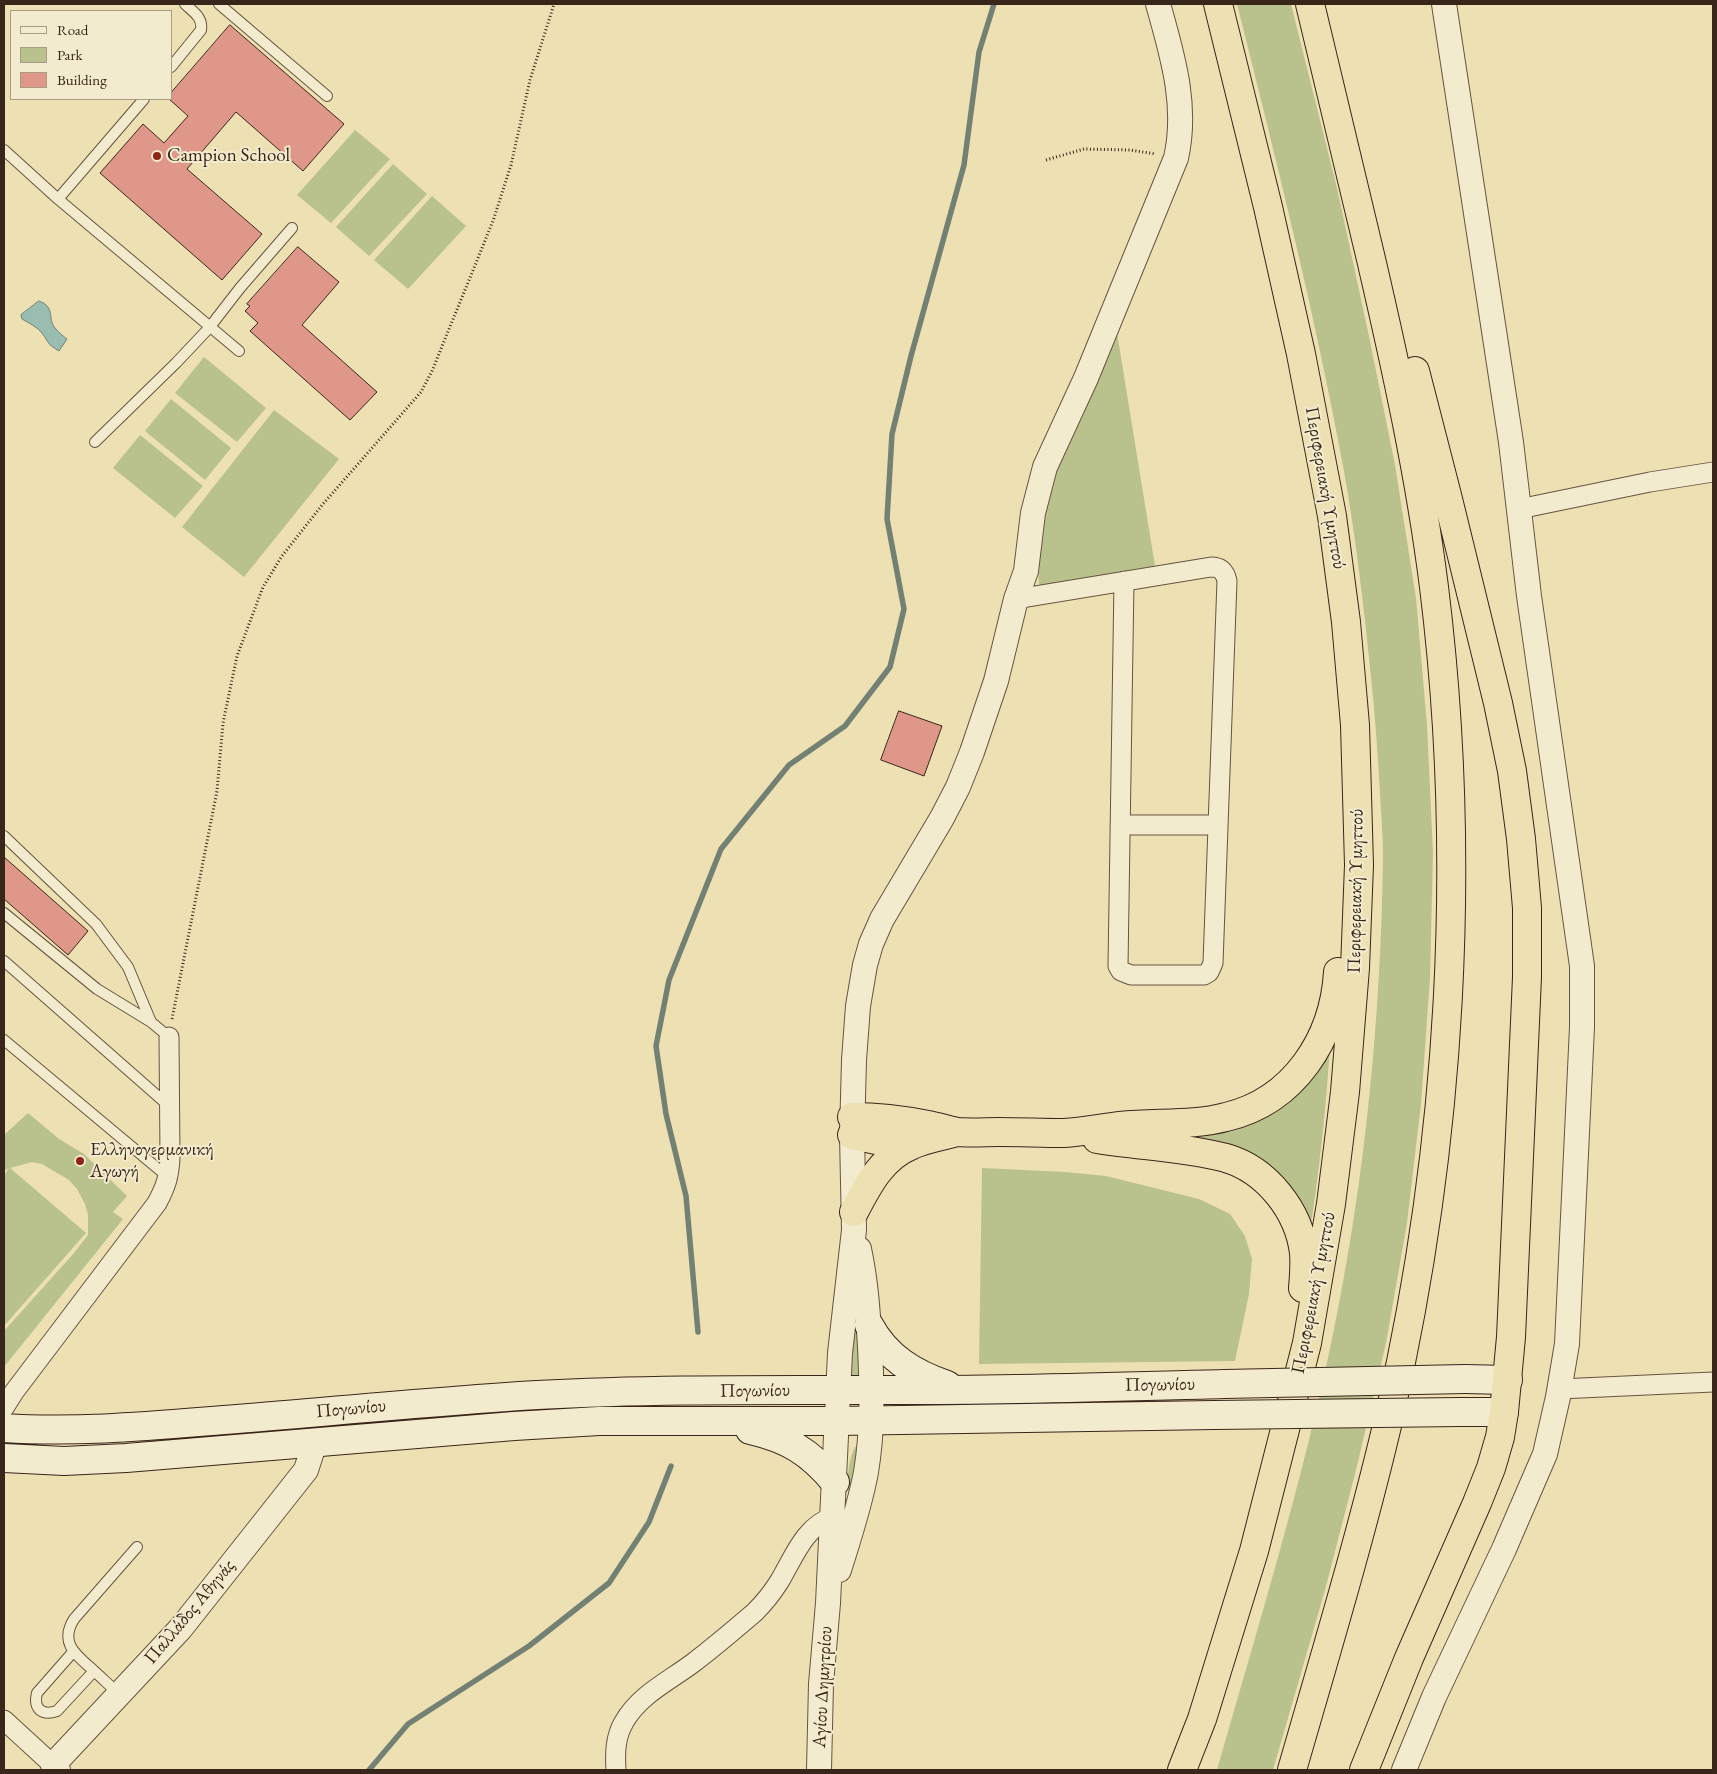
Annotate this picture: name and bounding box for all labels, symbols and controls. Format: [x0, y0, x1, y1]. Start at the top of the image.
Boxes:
legend [10, 10, 172, 100]
text: Road [57, 20, 88, 39]
text: Park [57, 45, 83, 64]
text: Building [57, 70, 107, 89]
place label: Campion School [167, 145, 290, 167]
marker: Campion School [151, 150, 163, 162]
street label: Περιφερειακή Υμηττού [1299, 405, 1351, 571]
street label: Περιφερειακή Υμηττού [1343, 808, 1369, 974]
place label: Ελληνογερμανική Αγωγή [90, 1139, 214, 1183]
marker: Ελληνογερμανική Αγωγή [74, 1155, 86, 1167]
street label: Περιφερειακή Υμηττού [1287, 1210, 1341, 1376]
street label: Πογωνίου [1125, 1373, 1195, 1397]
street label: Πογωνίου [720, 1379, 790, 1403]
street label: Πογωνίου [315, 1395, 387, 1423]
street label: Παλλάδος Αθηνάς [140, 1555, 240, 1669]
street label: Αγίου Δημητρίου [808, 1625, 838, 1749]

